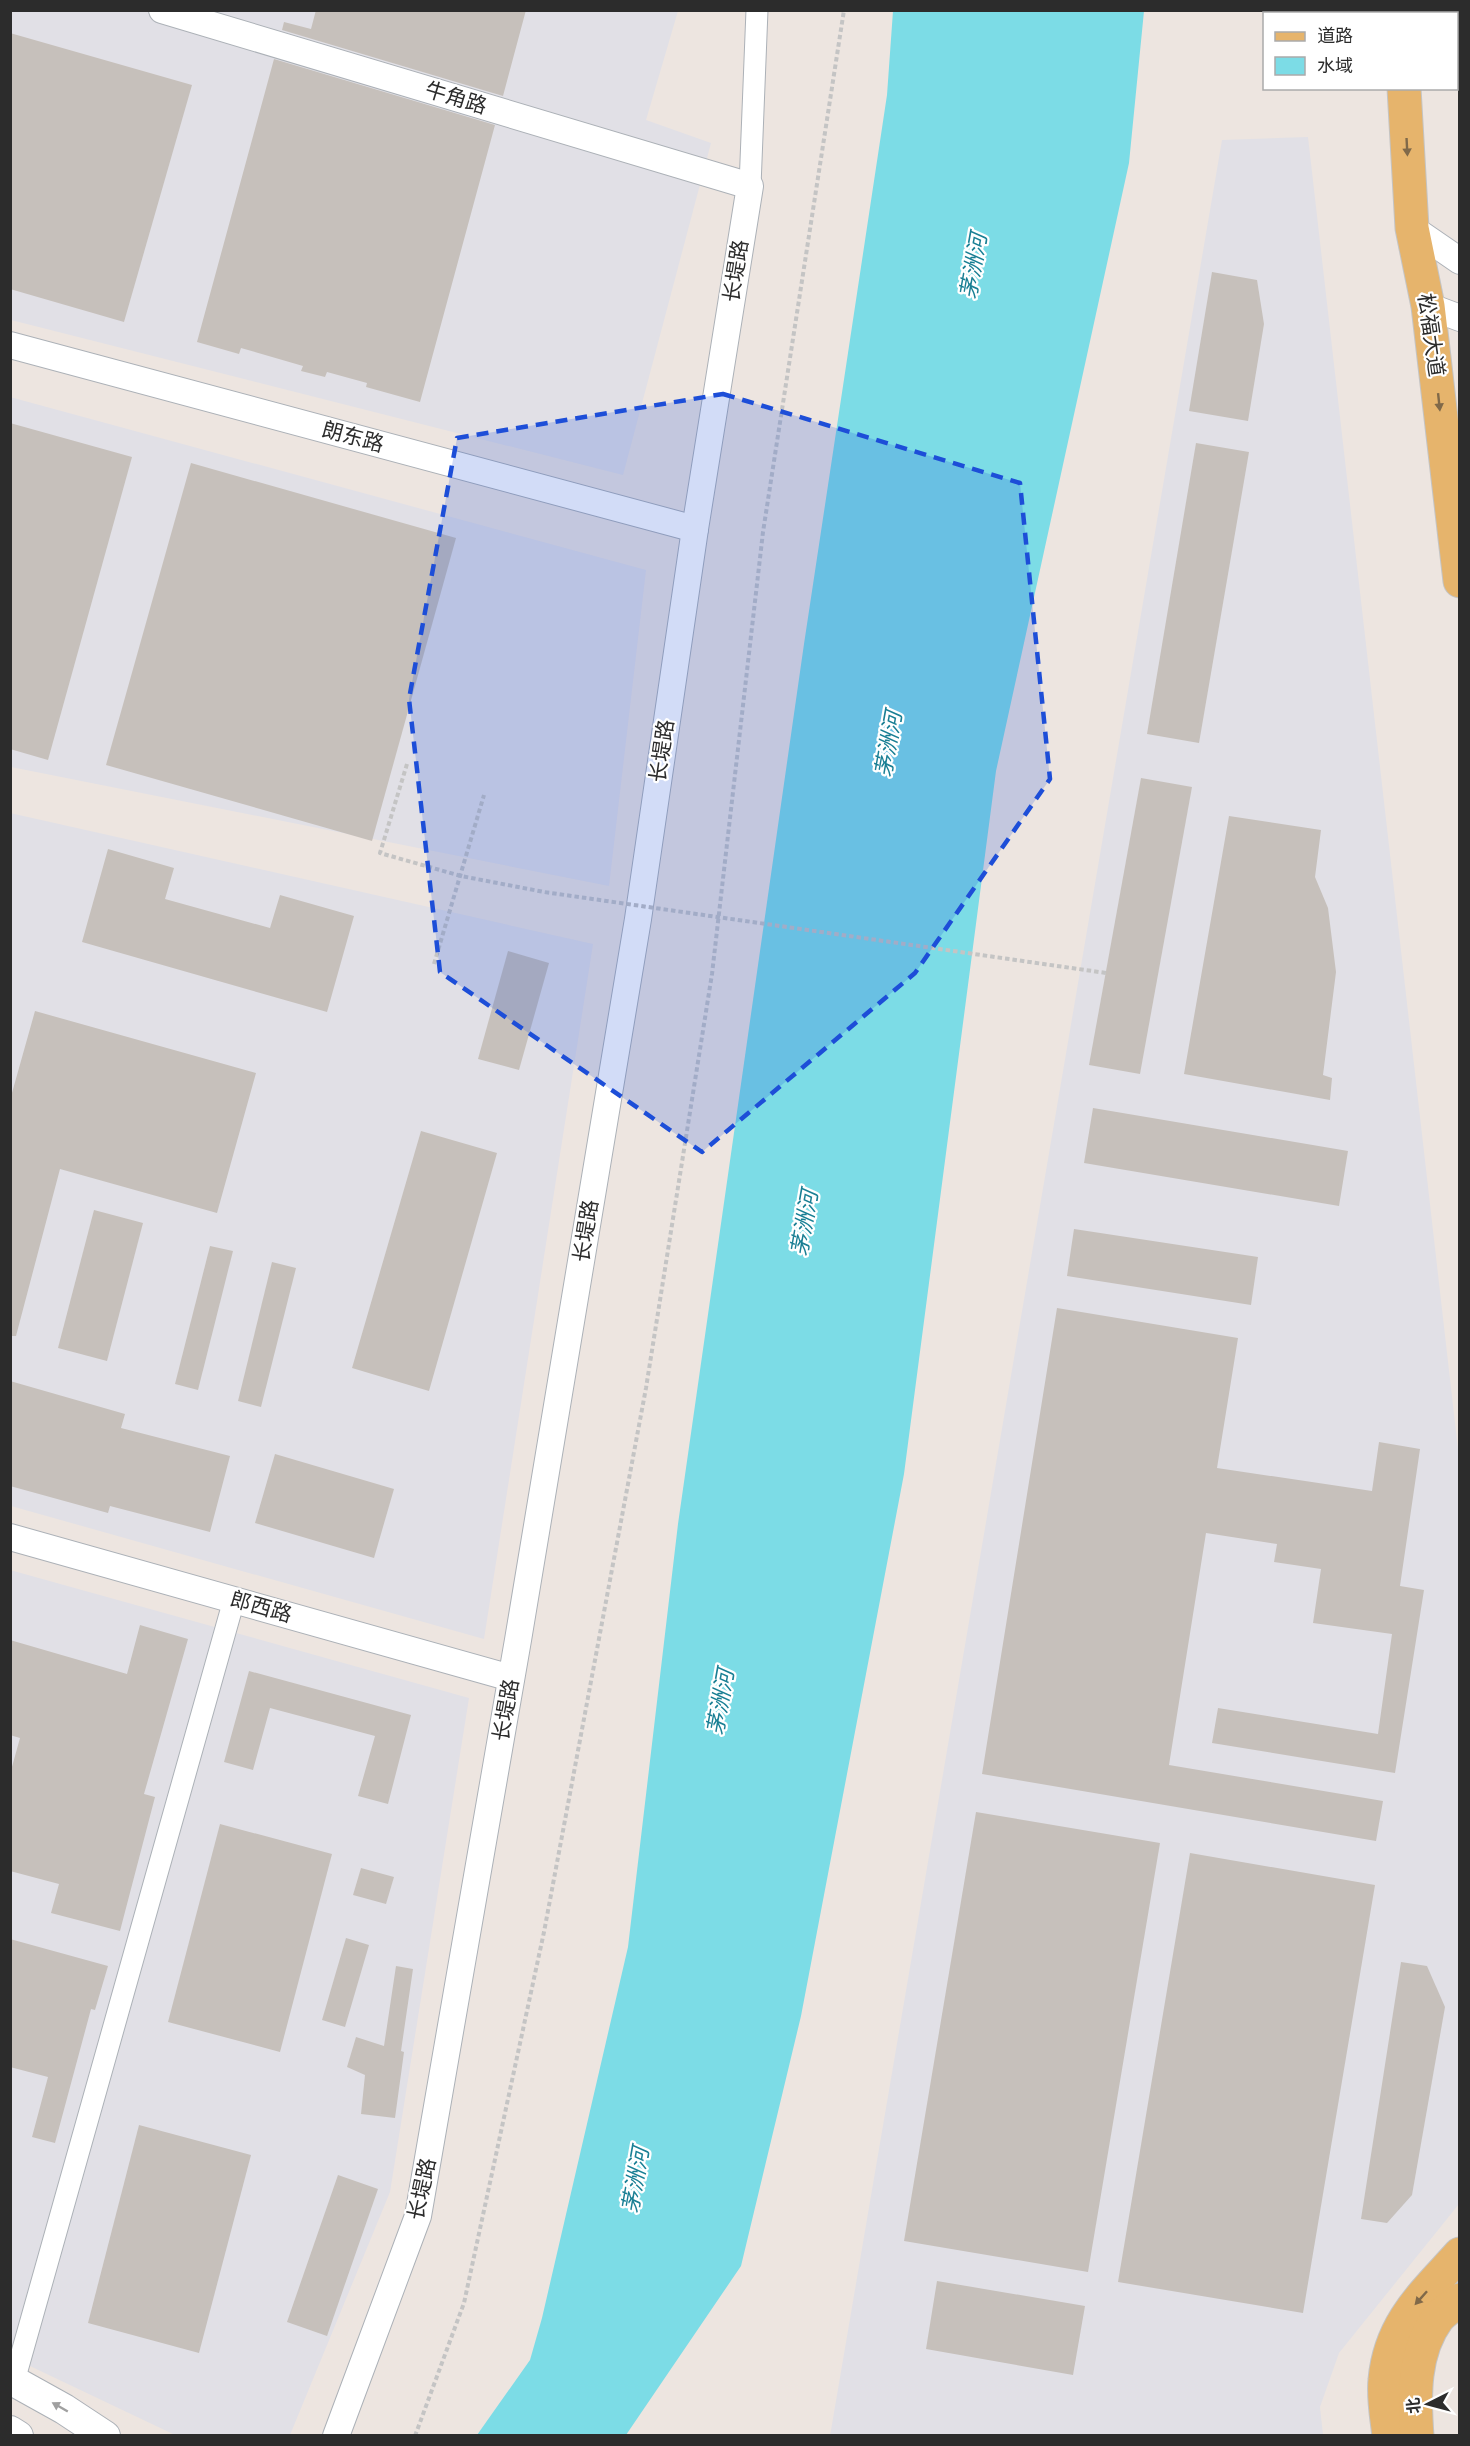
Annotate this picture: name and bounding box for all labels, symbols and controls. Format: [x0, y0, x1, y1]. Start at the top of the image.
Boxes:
legend [1263, 12, 1458, 90]
text: 道路 [1317, 23, 1353, 49]
text: 水域 [1317, 53, 1353, 79]
street label: 牛角路 [421, 74, 491, 122]
one-way arrow [1403, 137, 1412, 156]
water label: 茅洲河 [952, 227, 995, 301]
street label: 长堤路 [716, 238, 756, 304]
street label: 松福大道 [1410, 291, 1452, 379]
one-way arrow [1435, 393, 1444, 412]
street label: 朗东路 [319, 414, 387, 460]
water label: 茅洲河 [867, 705, 910, 779]
street label: 长堤路 [643, 718, 681, 784]
water label: 茅洲河 [783, 1184, 826, 1258]
street label: 长堤路 [566, 1198, 606, 1264]
street label: 郎西路 [227, 1584, 295, 1630]
water label: 茅洲河 [699, 1663, 742, 1737]
street label: 长堤路 [486, 1676, 526, 1744]
water label: 茅洲河 [614, 2141, 657, 2215]
street label: 长堤路 [401, 2155, 443, 2223]
one-way arrow [1415, 2290, 1428, 2305]
north arrow [1398, 2374, 1458, 2434]
text: 北 [1401, 2396, 1426, 2415]
one-way arrow [51, 2402, 68, 2412]

